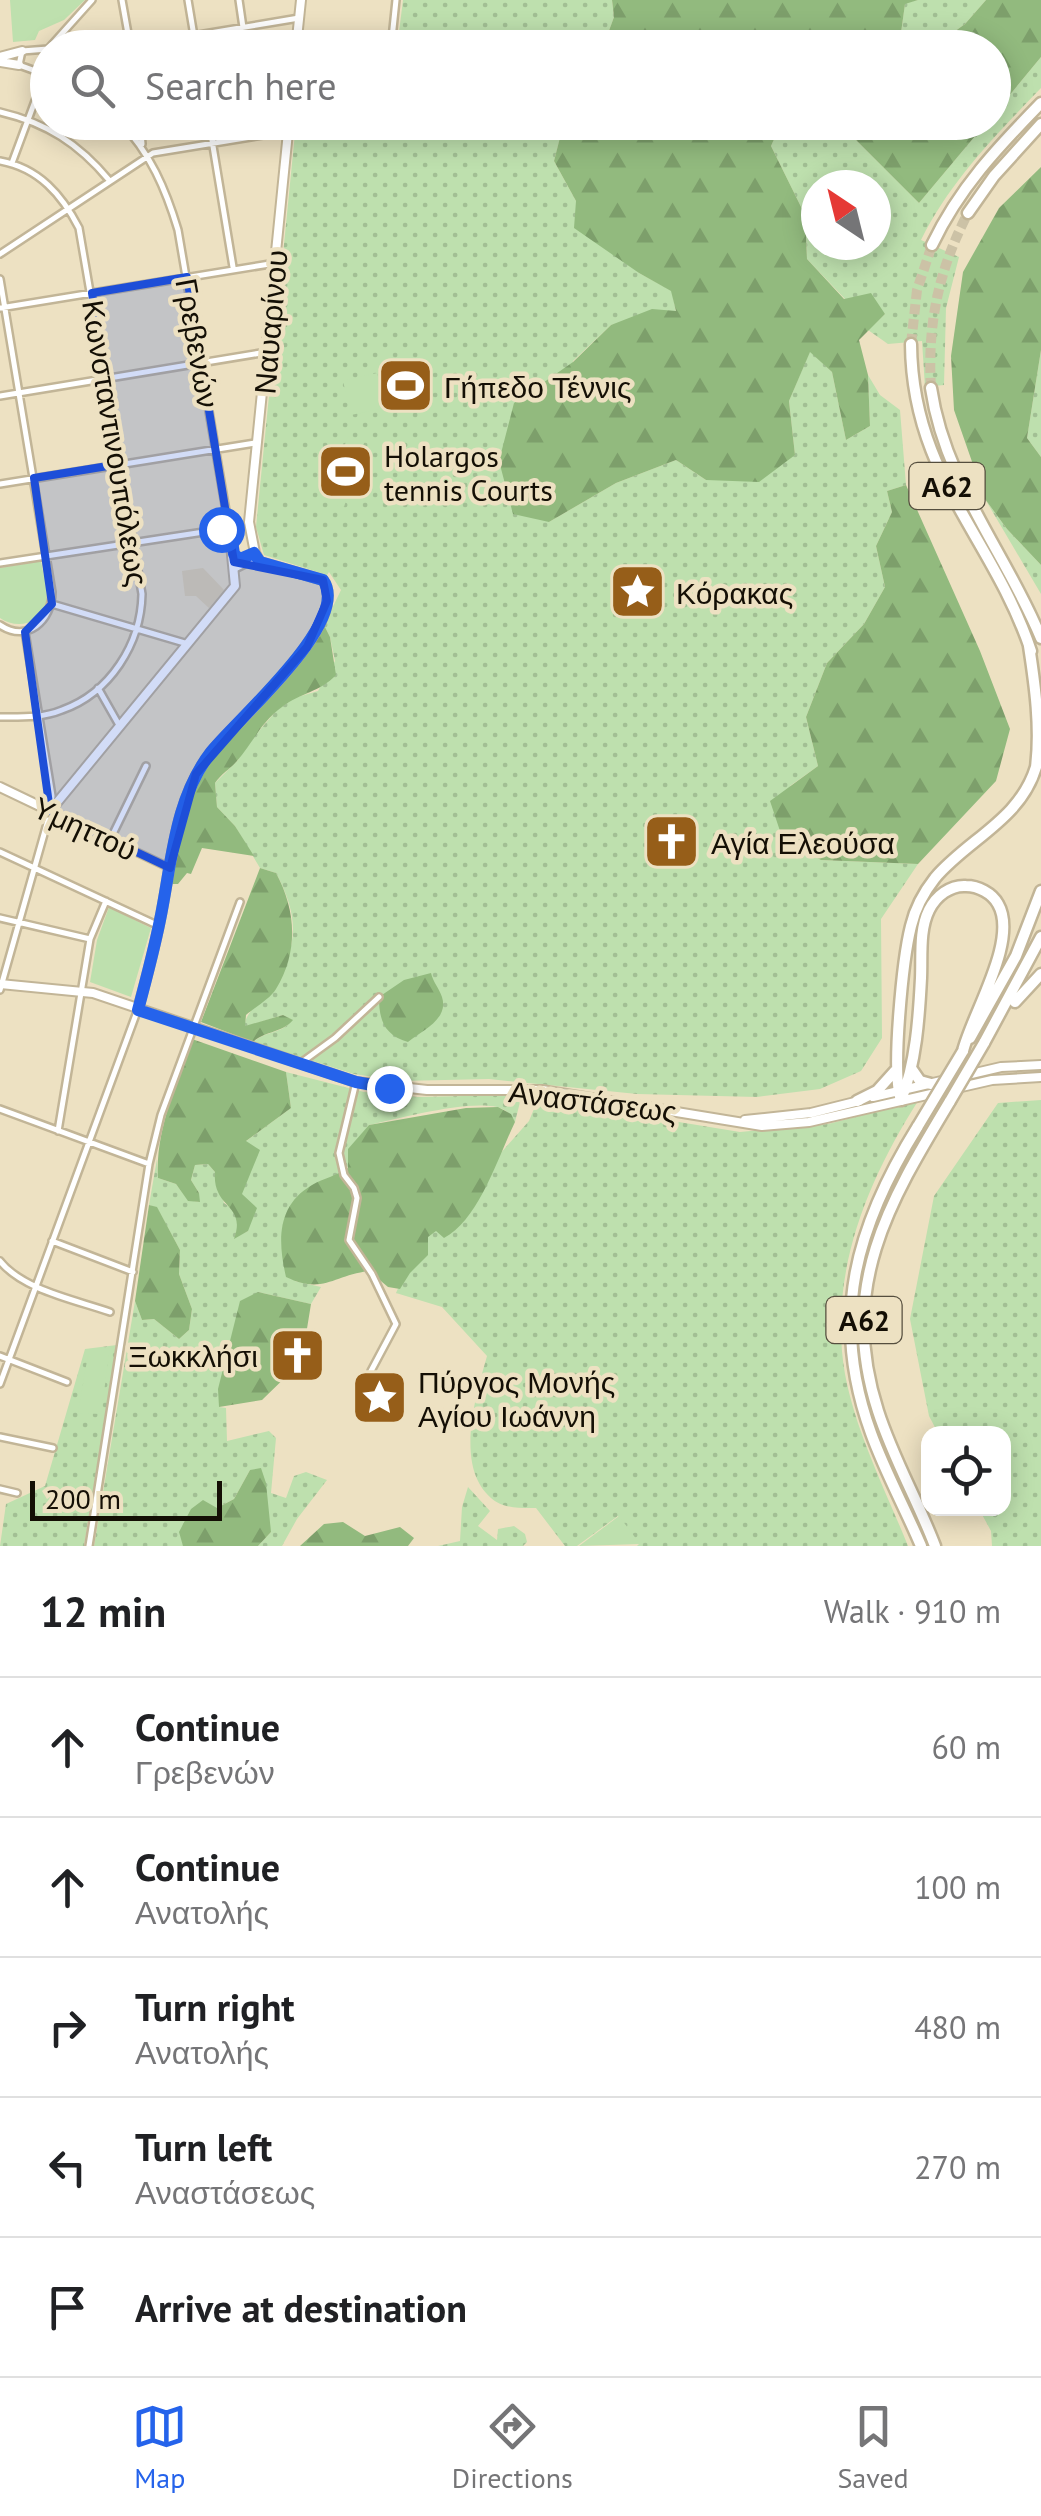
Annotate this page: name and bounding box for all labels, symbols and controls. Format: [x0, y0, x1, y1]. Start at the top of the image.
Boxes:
search box [30, 30, 1011, 140]
icon: search [65, 58, 120, 113]
text: Search here [145, 61, 337, 110]
north arrow [801, 170, 891, 260]
street label: Ναυαρίνου [244, 248, 296, 396]
street label: Γρεβενών [167, 275, 229, 411]
street label: Κωνσταντινουπόλεως [74, 297, 158, 589]
sports icon: Γήπεδο Τέννις [375, 356, 435, 416]
place label: Γήπεδο Τέννις [444, 367, 631, 406]
place label: Holargos tennis Courts [384, 436, 553, 509]
sports icon: Holargos tennis Courts [315, 442, 375, 502]
road number: Α62 [910, 463, 984, 509]
route start [199, 507, 245, 553]
place icon: Κόρακας [607, 562, 667, 622]
place label: Κόρακας [676, 573, 793, 612]
street label: Υμηττού [27, 787, 143, 869]
church icon: Αγία Ελεούσα [642, 812, 702, 872]
place label: Αγία Ελεούσα [711, 823, 895, 862]
route end [367, 1066, 413, 1112]
street label: Αναστάσεως [507, 1071, 679, 1131]
road number: Α62 [826, 1297, 902, 1343]
church icon: Ξωκκλήσι [267, 1325, 327, 1385]
place label: Ξωκκλήσι [128, 1336, 258, 1375]
place label: Πύργος Μονής Αγίου Ιωάννη [418, 1362, 615, 1435]
place icon: Πύργος Μονής Αγίου Ιωάννη [349, 1368, 409, 1428]
map controls [921, 1426, 1011, 1516]
button: locate [921, 1426, 1011, 1516]
scale bar [30, 1476, 222, 1520]
text: 200 m [45, 1480, 121, 1517]
text: 12 min [40, 1584, 166, 1639]
text: Walk · 910 m [824, 1590, 1001, 1632]
text: Continue [135, 1702, 280, 1751]
icon: ahead [40, 1720, 95, 1775]
text: 60 m [932, 1726, 1001, 1768]
text: Γρεβενών [135, 1751, 275, 1793]
text: Continue [135, 1842, 280, 1891]
icon: ahead [40, 1860, 95, 1915]
text: 100 m [914, 1866, 1001, 1908]
text: Ανατολής [135, 1891, 269, 1933]
text: Turn right [135, 1982, 295, 2031]
icon: right [40, 2000, 95, 2055]
text: 480 m [914, 2006, 1001, 2048]
text: Ανατολής [135, 2031, 269, 2073]
text: Turn left [135, 2122, 272, 2171]
icon: left [40, 2140, 95, 2195]
text: 270 m [914, 2146, 1001, 2188]
text: Αναστάσεως [135, 2171, 315, 2213]
icon: arrive [40, 2280, 95, 2335]
text: Arrive at destination [135, 2283, 467, 2332]
tab: Map [132, 2399, 187, 2496]
tab: Directions [452, 2399, 573, 2496]
tab: Saved [837, 2399, 909, 2496]

